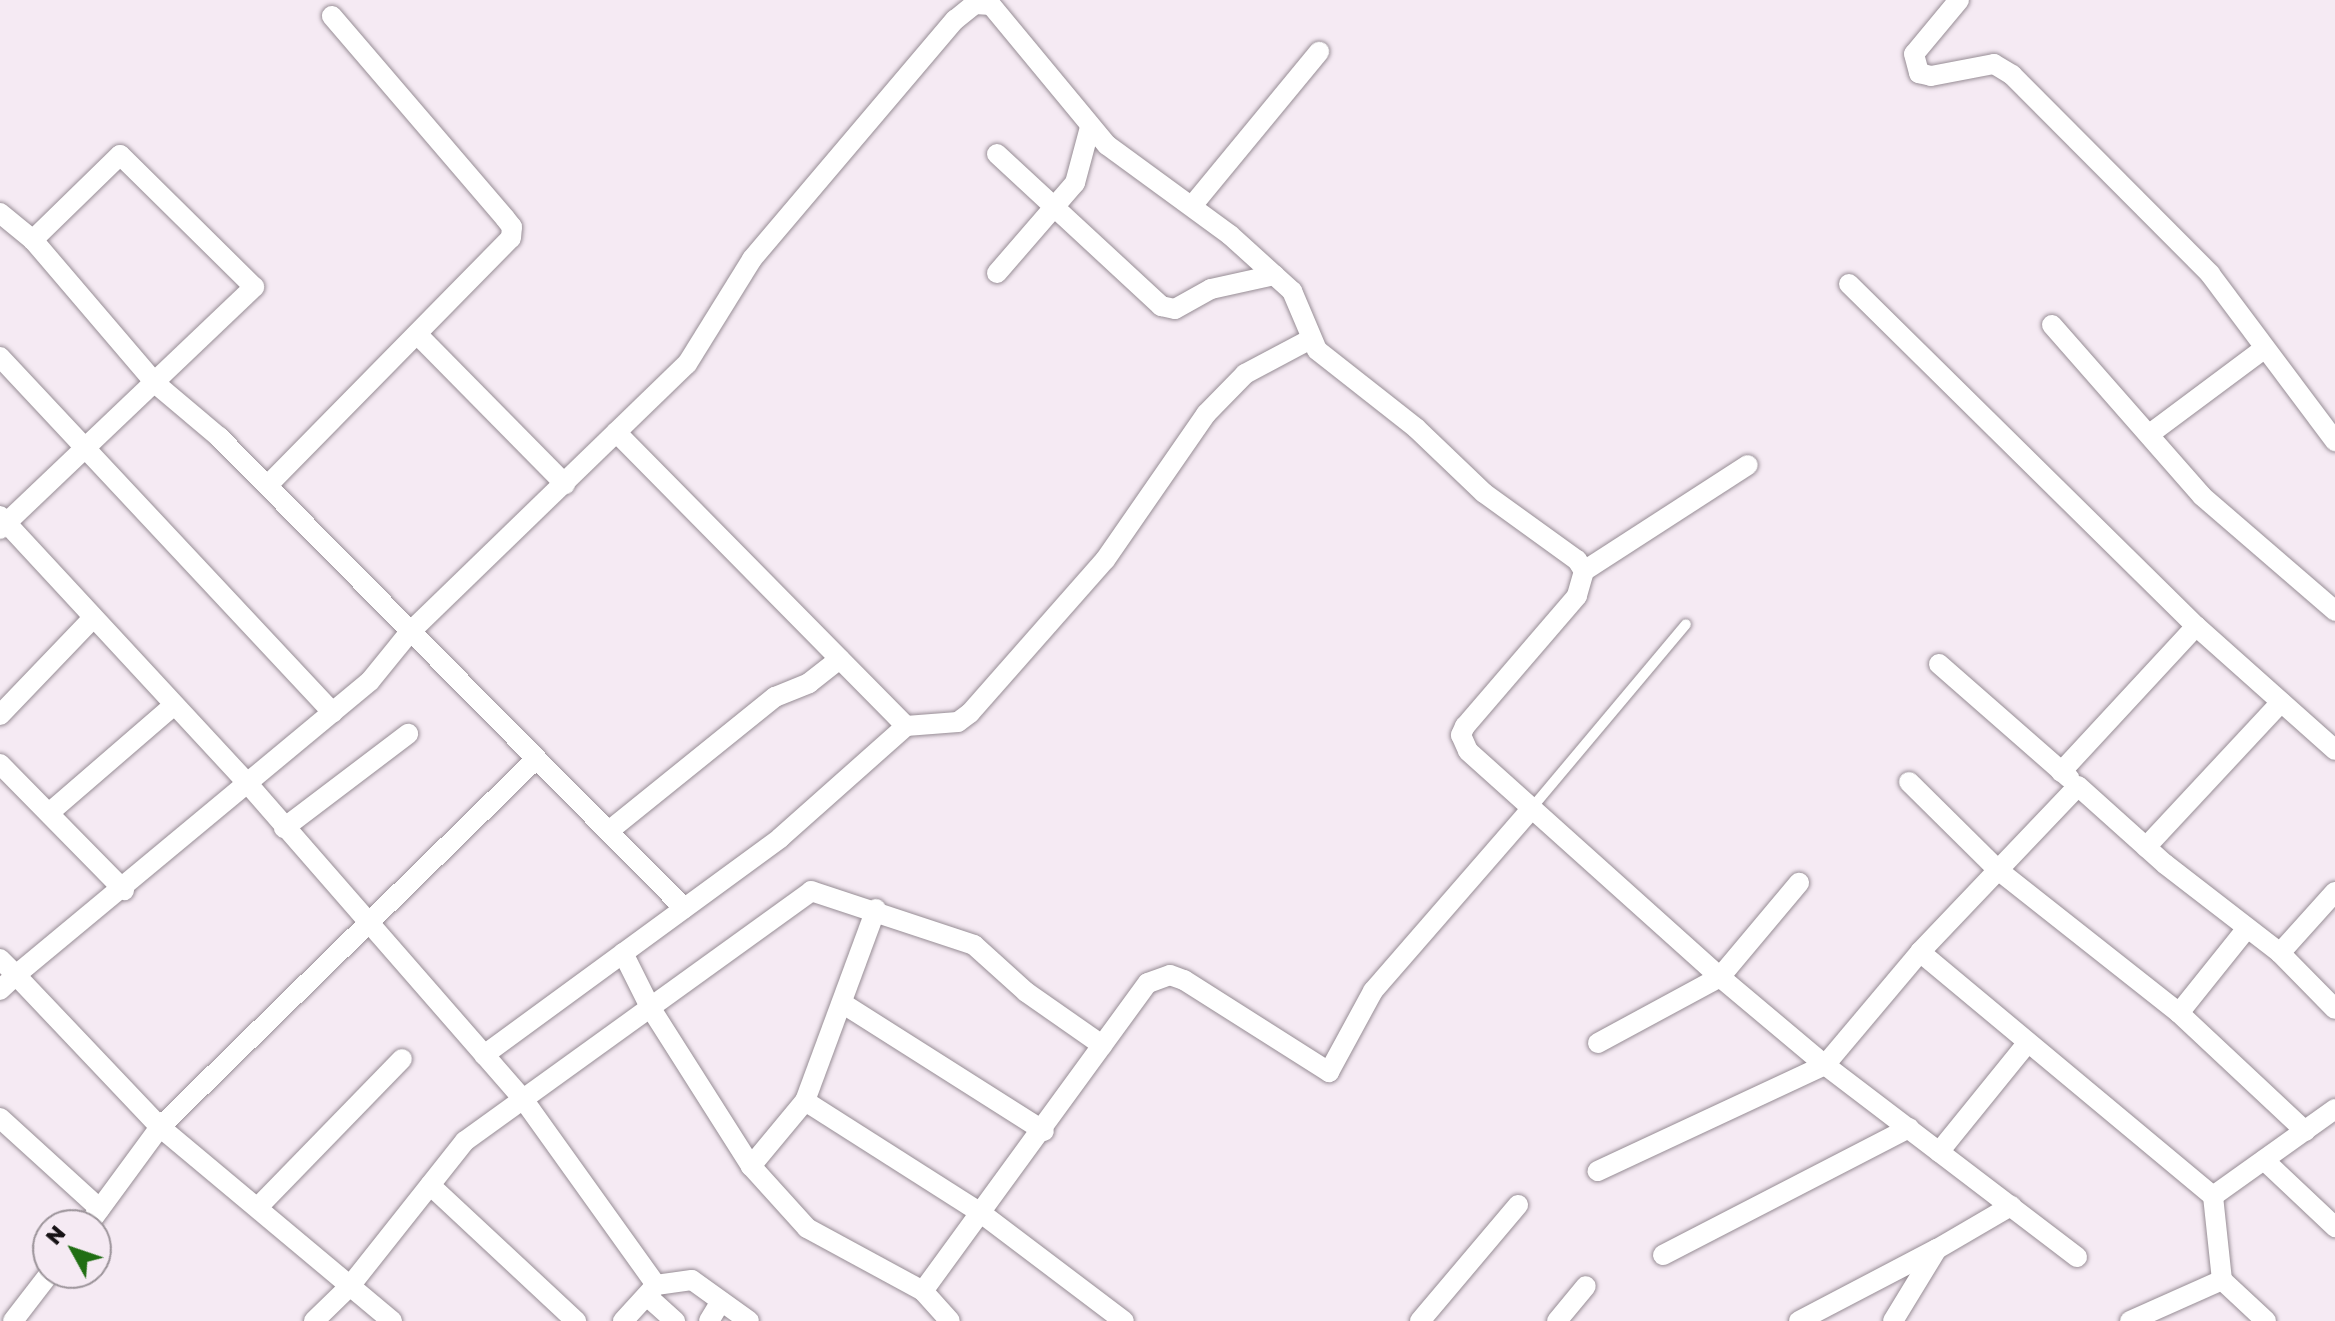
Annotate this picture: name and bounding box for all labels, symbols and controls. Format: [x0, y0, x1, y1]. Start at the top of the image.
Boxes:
north arrow [32, 1209, 112, 1289]
text: N [39, 1219, 70, 1250]

